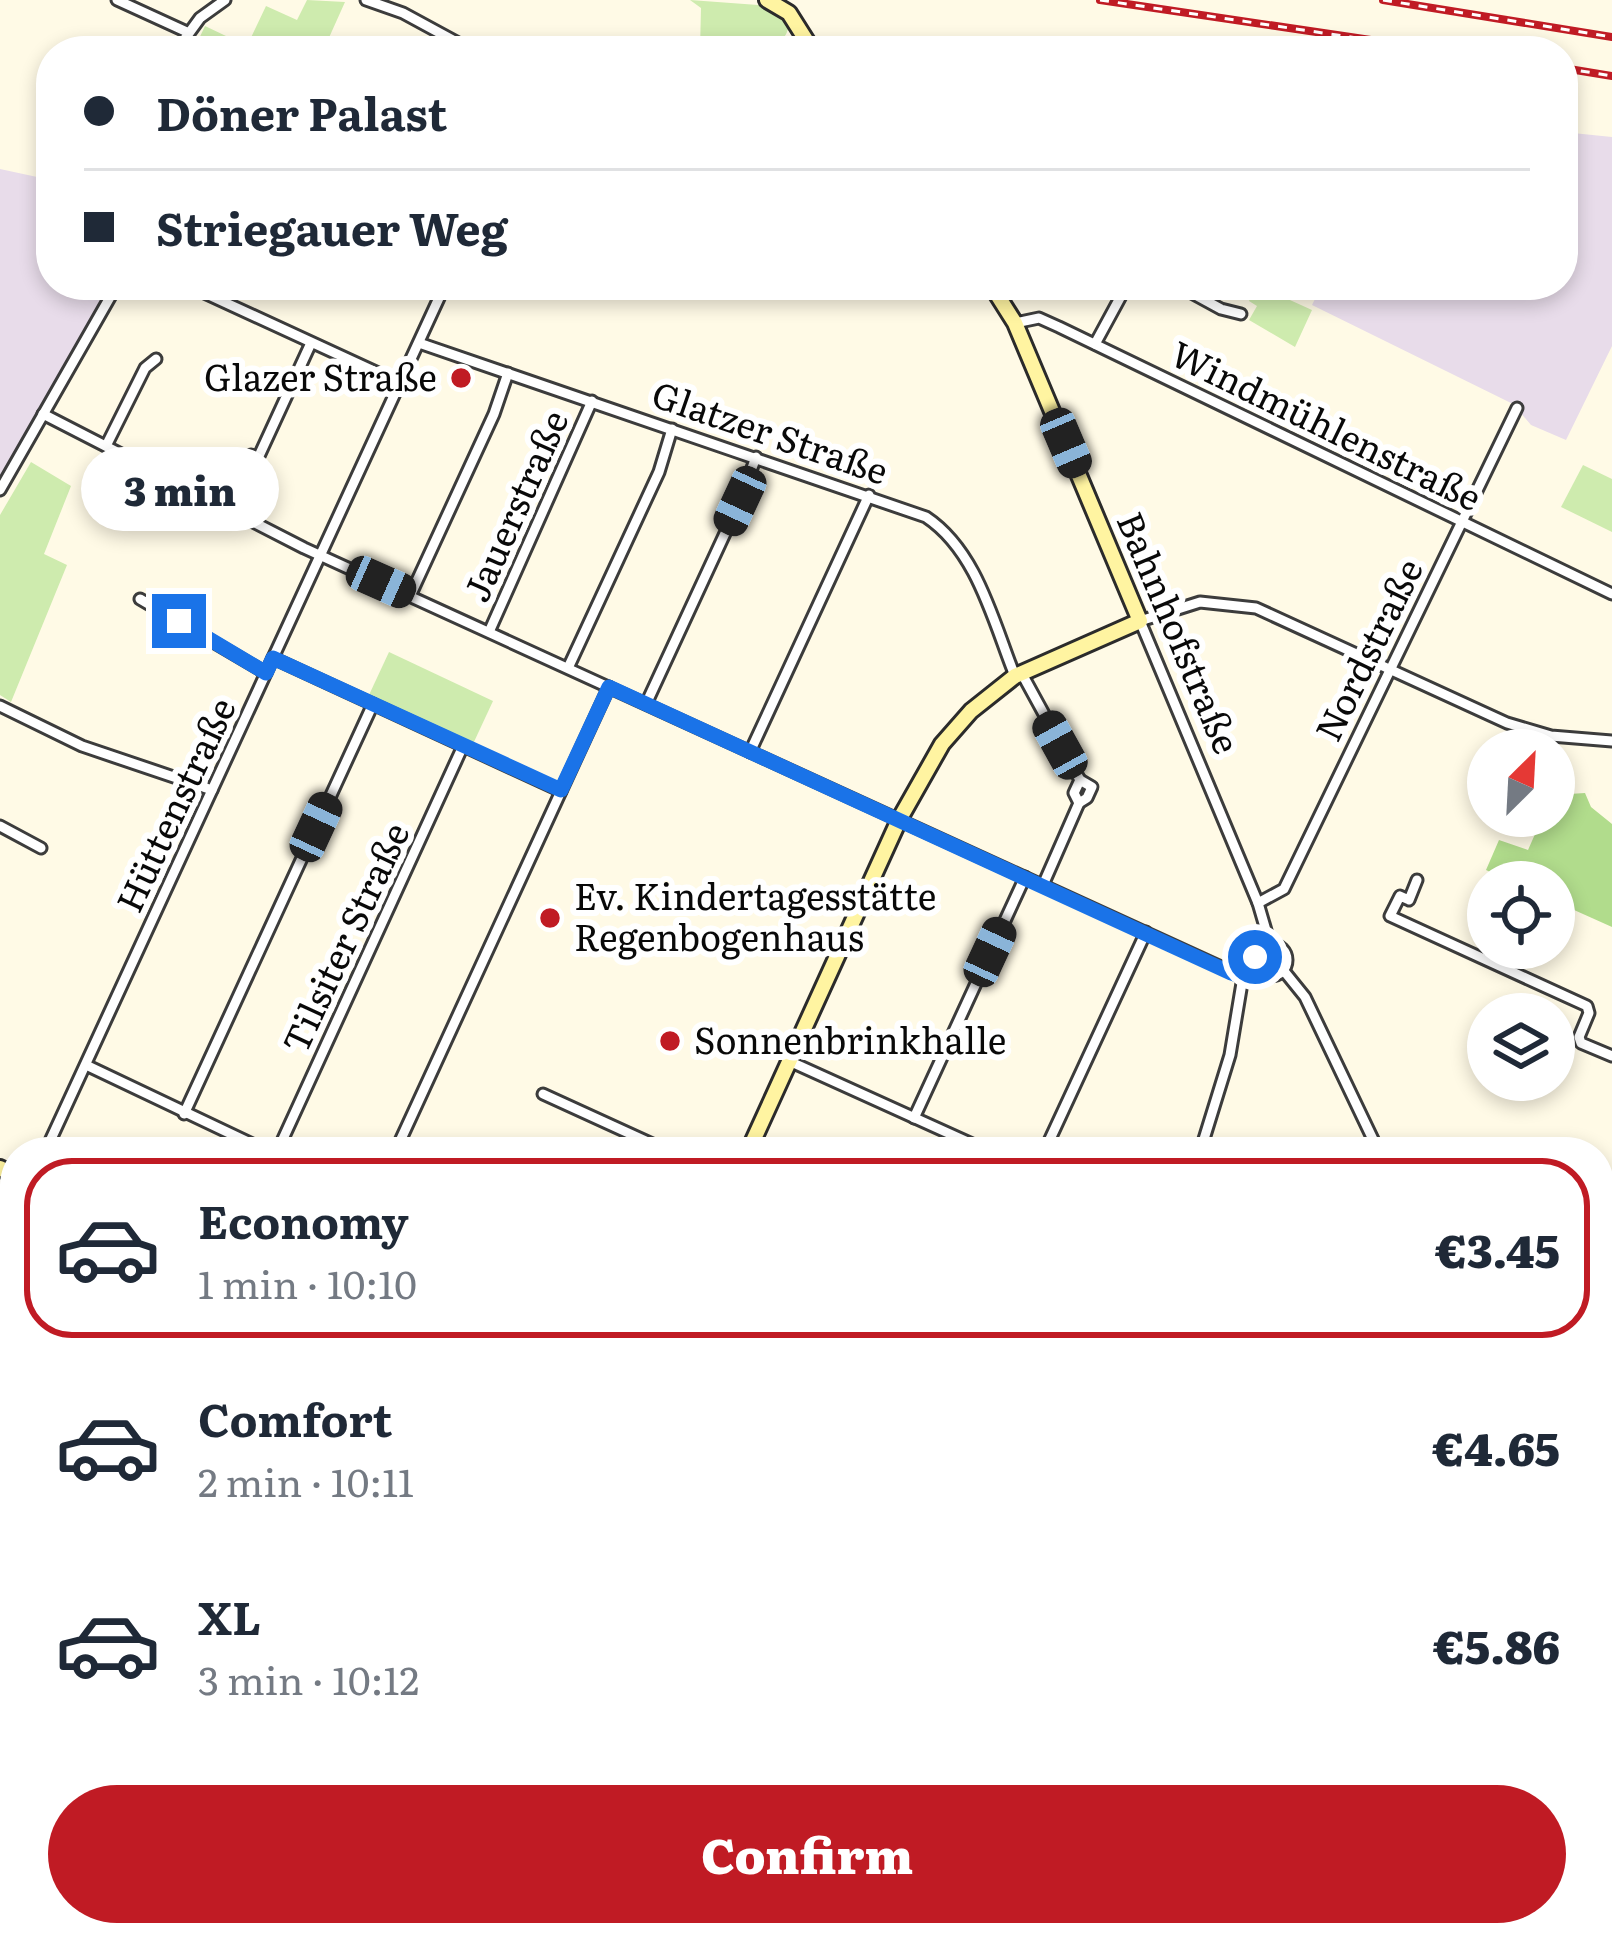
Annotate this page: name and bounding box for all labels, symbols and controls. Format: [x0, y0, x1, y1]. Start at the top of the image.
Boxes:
text: Döner Palast [156, 78, 447, 145]
text: Striegauer Weg [156, 193, 508, 260]
street label: Windmühlenstraße [1163, 326, 1491, 522]
place label: Glazer Straße [204, 349, 437, 402]
marker: Glazer Straße [448, 365, 474, 391]
street label: Glatzer Straße [646, 365, 896, 496]
street label: Jauerstraße [448, 401, 580, 609]
car [1035, 403, 1097, 483]
callout: 3 min [80, 447, 278, 531]
text: 3 min [124, 460, 236, 518]
car [708, 461, 772, 541]
street label: Bahnhofstraße [1106, 503, 1255, 761]
street label: Nordstraße [1300, 549, 1434, 749]
car [341, 551, 421, 613]
route end [152, 594, 206, 648]
street label: Hüttenstraße [101, 688, 247, 920]
car [1027, 705, 1093, 785]
north arrow [1467, 729, 1575, 837]
map controls [1467, 729, 1575, 1101]
car [284, 787, 348, 867]
street label: Tilsiter Straße [267, 813, 420, 1061]
button: locate [1467, 861, 1575, 969]
place label: Ev. Kindertagesstätte Regenbogenhaus [574, 868, 936, 962]
marker: Ev. Kindertagesstätte Regenbogenhaus [537, 905, 563, 931]
car [958, 912, 1022, 992]
route start [1228, 930, 1282, 984]
button: layers [1467, 993, 1575, 1101]
place label: Sonnenbrinkhalle [694, 1012, 1006, 1065]
marker: Sonnenbrinkhalle [657, 1028, 683, 1054]
text: Economy [198, 1186, 409, 1253]
icon: car [54, 1194, 162, 1302]
text: €3.45 [1435, 1215, 1560, 1282]
text: 1 min · 10:10 [198, 1253, 417, 1311]
text: Comfort [198, 1384, 392, 1451]
icon: car [54, 1392, 162, 1500]
text: €4.65 [1433, 1413, 1560, 1480]
text: 2 min · 10:11 [198, 1451, 414, 1509]
text: XL [198, 1582, 261, 1649]
icon: car [54, 1590, 162, 1698]
text: €5.86 [1433, 1611, 1560, 1678]
text: 3 min · 10:12 [198, 1649, 419, 1707]
button: Confirm [48, 1785, 1566, 1923]

